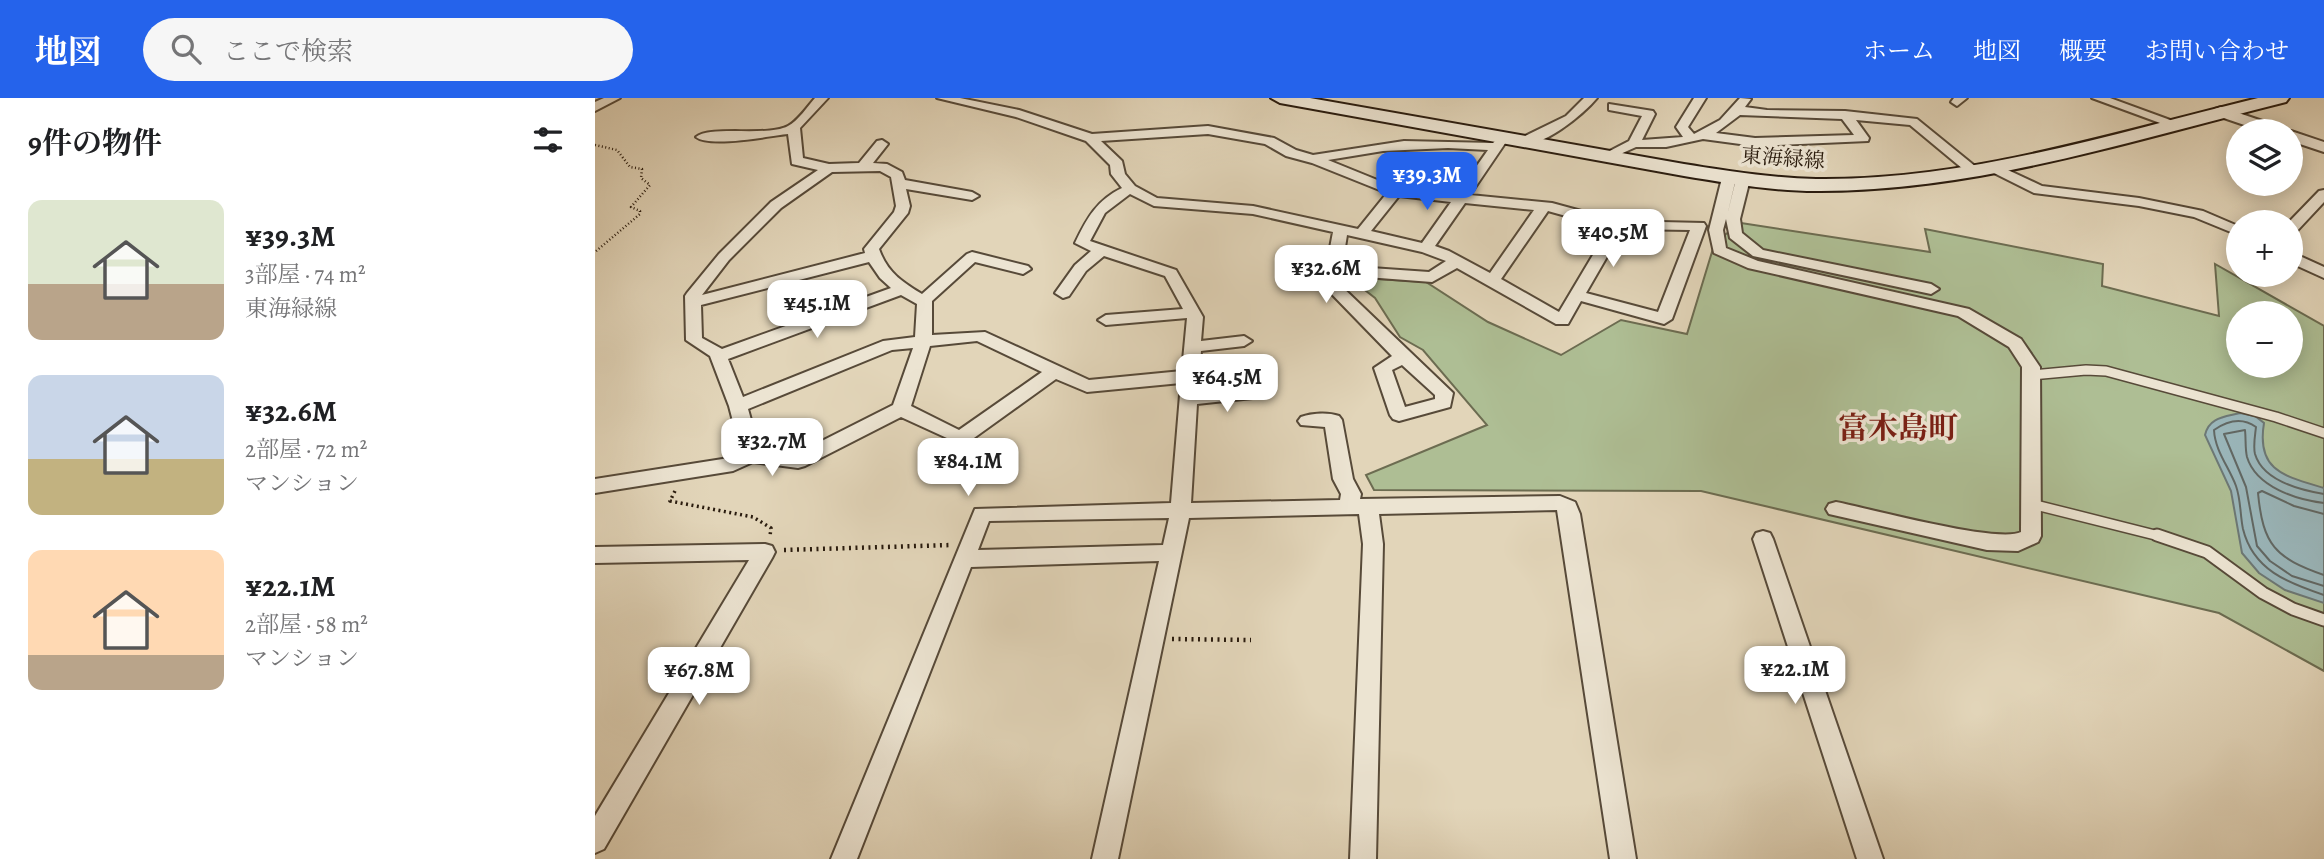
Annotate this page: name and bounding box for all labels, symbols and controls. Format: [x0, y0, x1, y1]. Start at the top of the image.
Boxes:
search box [143, 18, 633, 81]
text: 地図 [35, 29, 101, 74]
icon: search [167, 30, 205, 68]
text: ここで検索 [223, 34, 353, 69]
text: ホーム [1863, 35, 1935, 67]
text: 地図 [1973, 35, 2021, 67]
text: 概要 [2059, 35, 2107, 67]
text: お問い合わせ [2145, 35, 2289, 67]
map controls [2226, 119, 2303, 378]
button: layers [2226, 119, 2303, 196]
icon: filters [529, 121, 567, 159]
text: 9件の物件 [28, 123, 162, 163]
street label: 東海緑線 [1740, 141, 1826, 175]
pin: ¥39.3M [1370, 152, 1484, 212]
text: ¥39.3M [1392, 159, 1462, 190]
pin: ¥40.5M [1556, 209, 1670, 269]
button: + [2226, 210, 2303, 287]
text: ¥39.3M [245, 216, 335, 256]
text: ¥40.5M [1577, 216, 1649, 247]
icon: home [84, 228, 168, 312]
pin: ¥32.6M [1269, 246, 1383, 305]
text: ¥32.6M [1291, 252, 1361, 283]
text: 3部屋 · 74 m² [245, 259, 366, 290]
pin: ¥45.1M [760, 280, 874, 340]
text: ¥45.1M [783, 287, 851, 318]
text: 東海緑線 [245, 293, 337, 324]
button: − [2226, 301, 2303, 378]
pin: ¥64.5M [1170, 354, 1284, 414]
text: ¥64.5M [1192, 361, 1262, 392]
text: ¥32.6M [245, 391, 337, 431]
icon: home [84, 403, 168, 487]
district label: 富木島町 [1838, 408, 1958, 448]
pin: ¥32.7M [715, 418, 829, 478]
text: ¥32.7M [737, 425, 807, 456]
text: 2部屋 · 72 m² [245, 434, 367, 465]
pin: ¥84.1M [911, 438, 1025, 498]
text: ¥84.1M [934, 445, 1002, 476]
text: マンション [245, 468, 359, 499]
text: ¥22.1M [245, 566, 335, 606]
icon: home [84, 578, 168, 662]
text: 2部屋 · 58 m² [245, 609, 368, 640]
text: マンション [245, 643, 359, 674]
pin: ¥22.1M [1738, 646, 1852, 706]
pin: ¥67.8M [642, 648, 756, 707]
text: ¥22.1M [1760, 653, 1830, 684]
text: ¥67.8M [664, 654, 734, 685]

